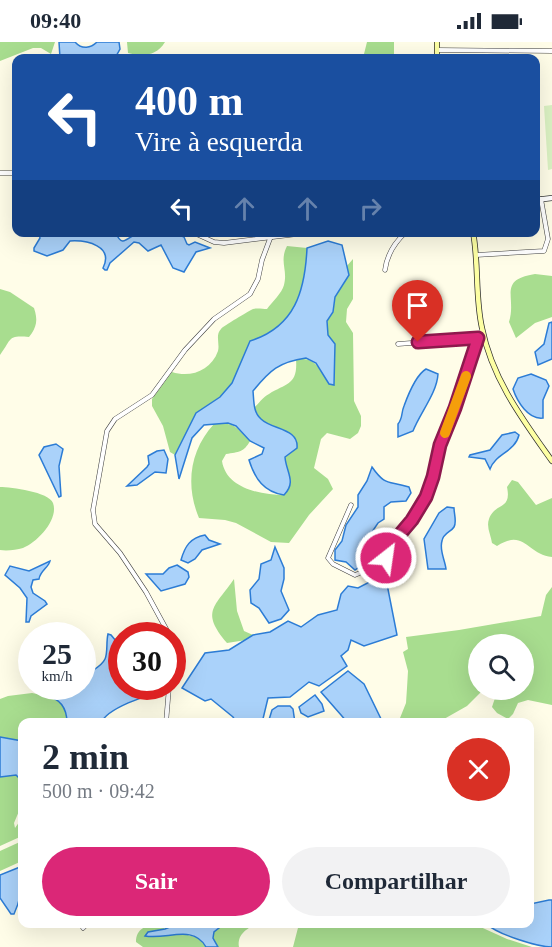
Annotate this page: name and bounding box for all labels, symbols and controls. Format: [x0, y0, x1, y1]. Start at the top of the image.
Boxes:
text: 09:40 [30, 8, 81, 33]
icon: left [36, 78, 114, 156]
text: 400 m [135, 78, 244, 124]
text: Vire à esquerda [135, 127, 303, 157]
icon: left [165, 192, 198, 225]
icon: ahead [228, 192, 261, 225]
icon: ahead [291, 192, 324, 225]
icon: right [354, 192, 387, 225]
pin [392, 280, 443, 342]
icon: arrive [401, 289, 434, 322]
position arrow [354, 526, 418, 590]
speed limit sign: 30 [108, 622, 186, 700]
map controls [468, 634, 534, 700]
button: search [468, 634, 534, 700]
text: 25 [42, 637, 72, 670]
text: km/h [42, 668, 72, 684]
text: 2 min [42, 737, 129, 777]
button: close [447, 738, 510, 801]
text: 500 m · 09:42 [42, 780, 155, 802]
button: Sair [42, 847, 270, 916]
button: Compartilhar [282, 847, 510, 916]

